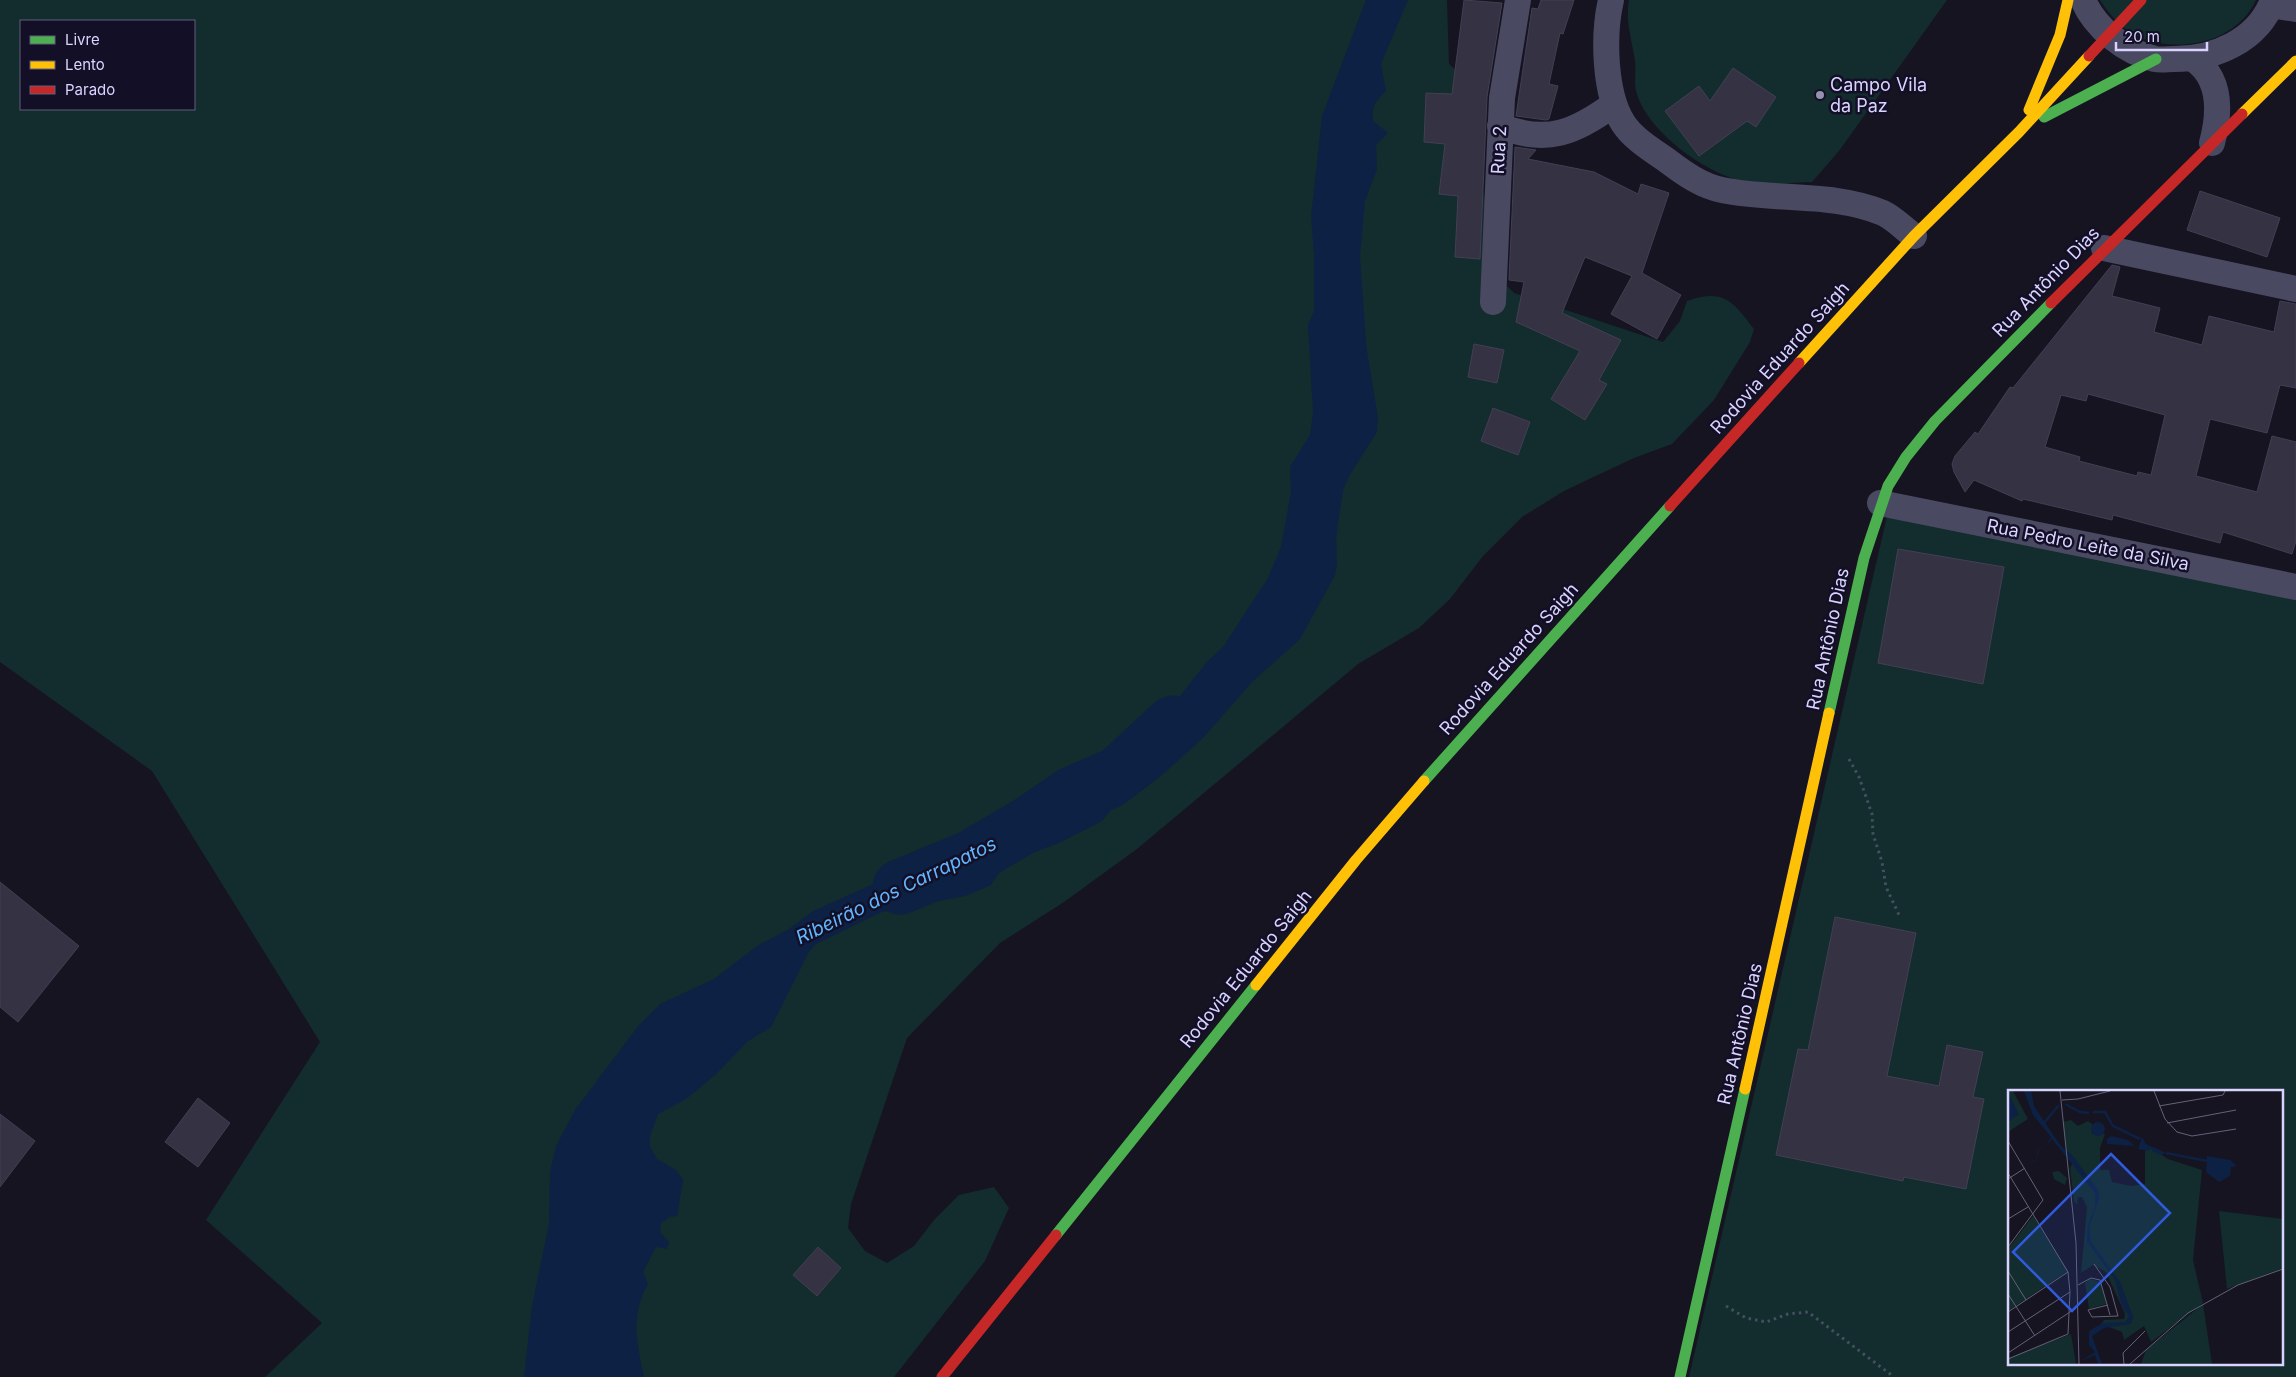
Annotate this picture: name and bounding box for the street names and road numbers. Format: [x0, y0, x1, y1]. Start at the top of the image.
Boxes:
street label: Rua 2 [1487, 125, 1510, 175]
street label: Rua Antônio Dias [1988, 222, 2103, 341]
street label: Rodovia Eduardo Saigh [1706, 277, 1853, 438]
street label: Rua Pedro Leite da Silva [1985, 515, 2191, 574]
street label: Rua Antônio Dias [1802, 566, 1853, 712]
street label: Rodovia Eduardo Saigh [1435, 578, 1582, 739]
street label: Rodovia Eduardo Saigh [1176, 886, 1316, 1052]
street label: Rua Antônio Dias [1713, 961, 1766, 1107]

